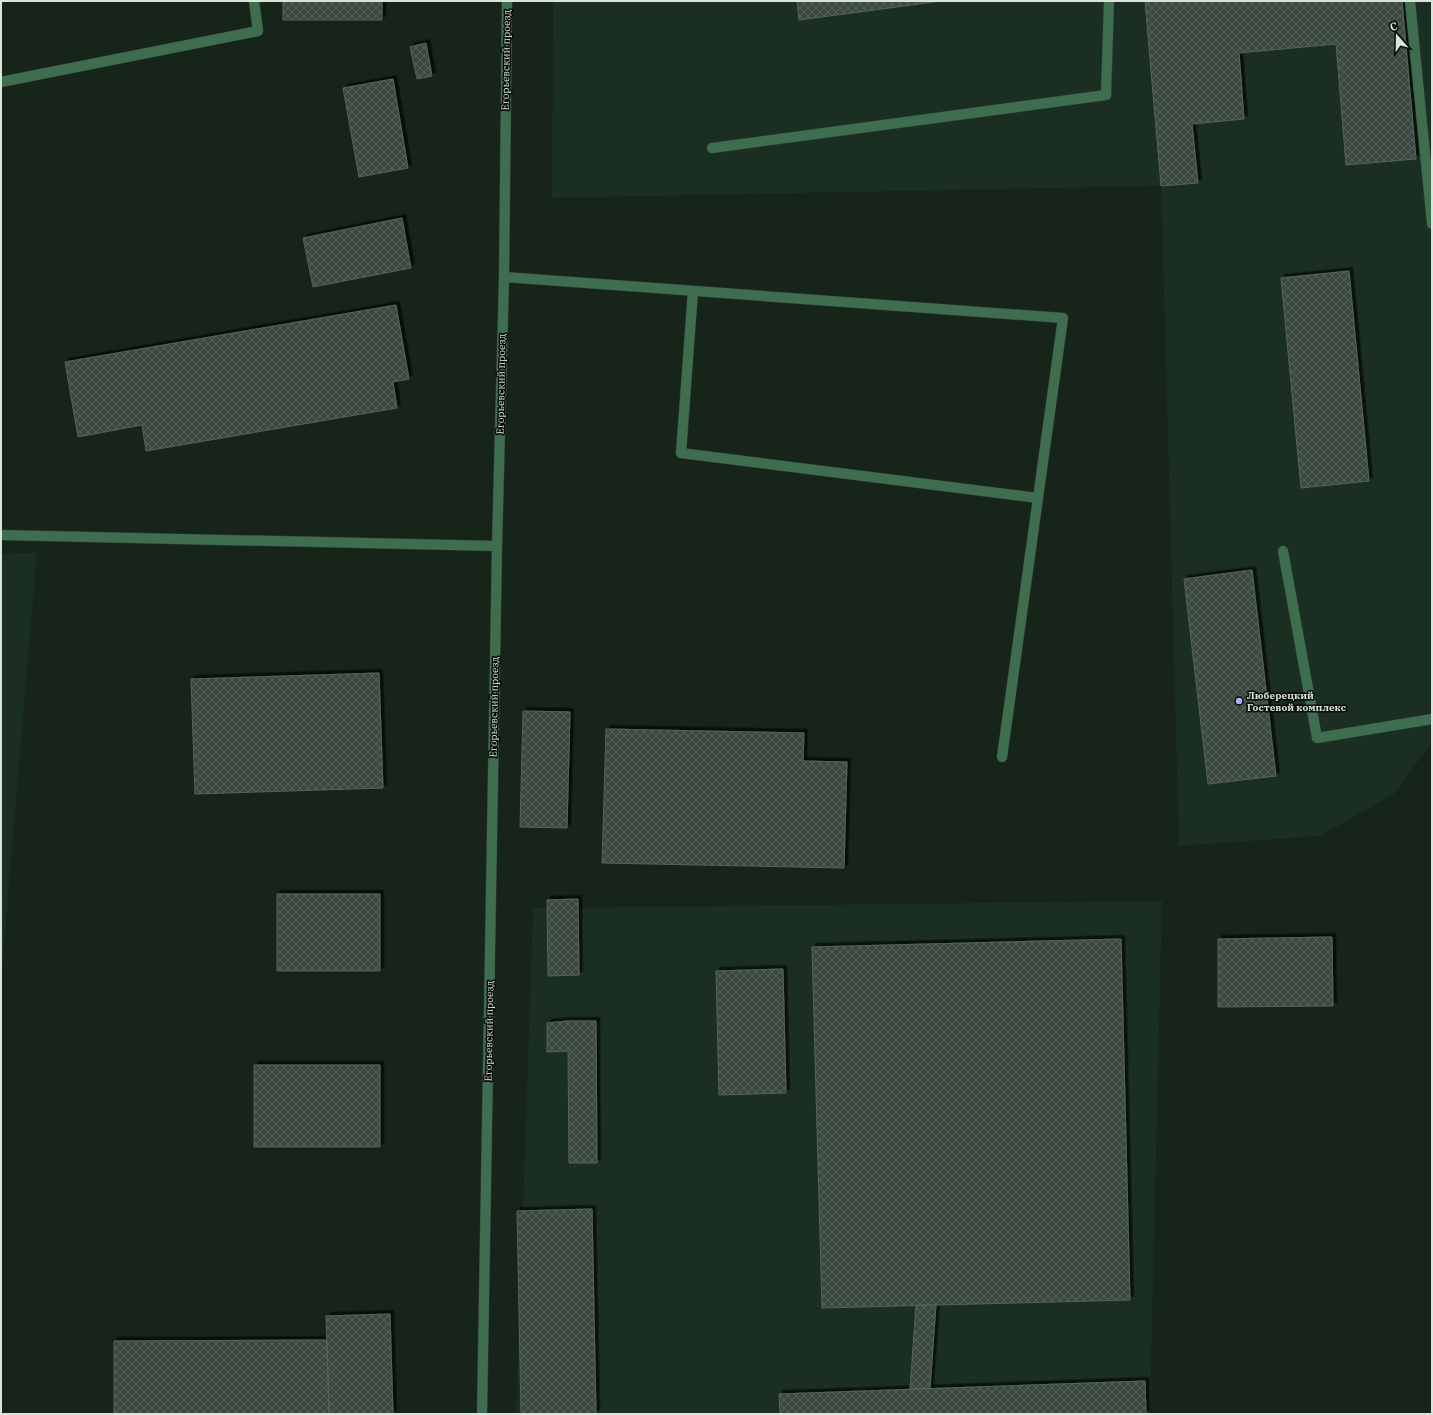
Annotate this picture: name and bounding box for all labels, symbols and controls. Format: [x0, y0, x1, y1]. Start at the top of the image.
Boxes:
street label: Егорьевский проезд [499, 9, 513, 111]
north arrow [1377, 16, 1417, 56]
text: С [1388, 19, 1399, 34]
street label: Егорьевский проезд [494, 333, 508, 435]
street label: Егорьевский проезд [487, 656, 501, 758]
place label: Люберецкий Гостевой комплекс [1247, 689, 1347, 714]
marker: Люберецкий Гостевой комплекс [1234, 696, 1244, 706]
street label: Егорьевский проезд [482, 980, 496, 1082]

